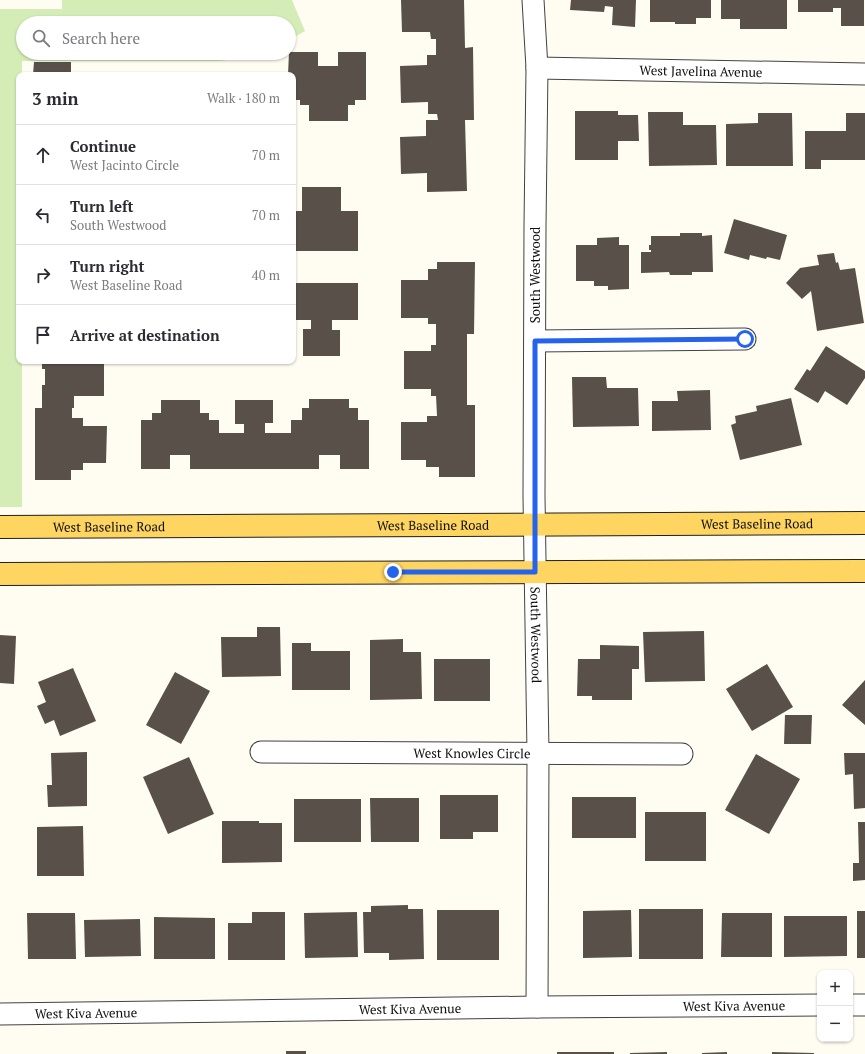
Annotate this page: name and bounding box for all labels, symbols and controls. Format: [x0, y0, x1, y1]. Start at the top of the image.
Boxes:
search box [16, 16, 296, 60]
icon: search [30, 27, 52, 49]
text: Search here [62, 28, 140, 48]
street label: West Javelina Avenue [639, 61, 763, 81]
text: 3 min [32, 87, 79, 110]
text: Walk · 180 m [207, 89, 280, 107]
text: Continue [70, 136, 136, 156]
icon: ahead [32, 144, 54, 166]
text: 70 m [252, 146, 280, 164]
text: West Jacinto Circle [70, 156, 179, 174]
text: Turn left [70, 196, 134, 216]
icon: left [32, 204, 54, 226]
text: 70 m [252, 206, 280, 224]
text: South Westwood [70, 216, 166, 234]
street label: South Westwood [526, 227, 544, 323]
text: Turn right [70, 256, 145, 276]
icon: right [32, 264, 54, 286]
text: 40 m [252, 266, 280, 284]
text: West Baseline Road [70, 276, 182, 294]
icon: arrive [32, 324, 54, 346]
text: Arrive at destination [70, 325, 220, 345]
route start [736, 330, 754, 348]
street label: West Baseline Road [701, 514, 813, 533]
street label: West Baseline Road [377, 516, 489, 534]
street label: West Baseline Road [53, 517, 165, 536]
route end [384, 563, 402, 581]
street label: South Westwood [526, 586, 546, 683]
street label: West Knowles Circle [413, 744, 531, 762]
map controls [817, 970, 853, 1042]
button: + [817, 970, 853, 1006]
street label: West Kiva Avenue [683, 996, 785, 1015]
street label: West Kiva Avenue [359, 999, 461, 1018]
street label: West Kiva Avenue [35, 1003, 137, 1023]
button: − [817, 1006, 853, 1042]

